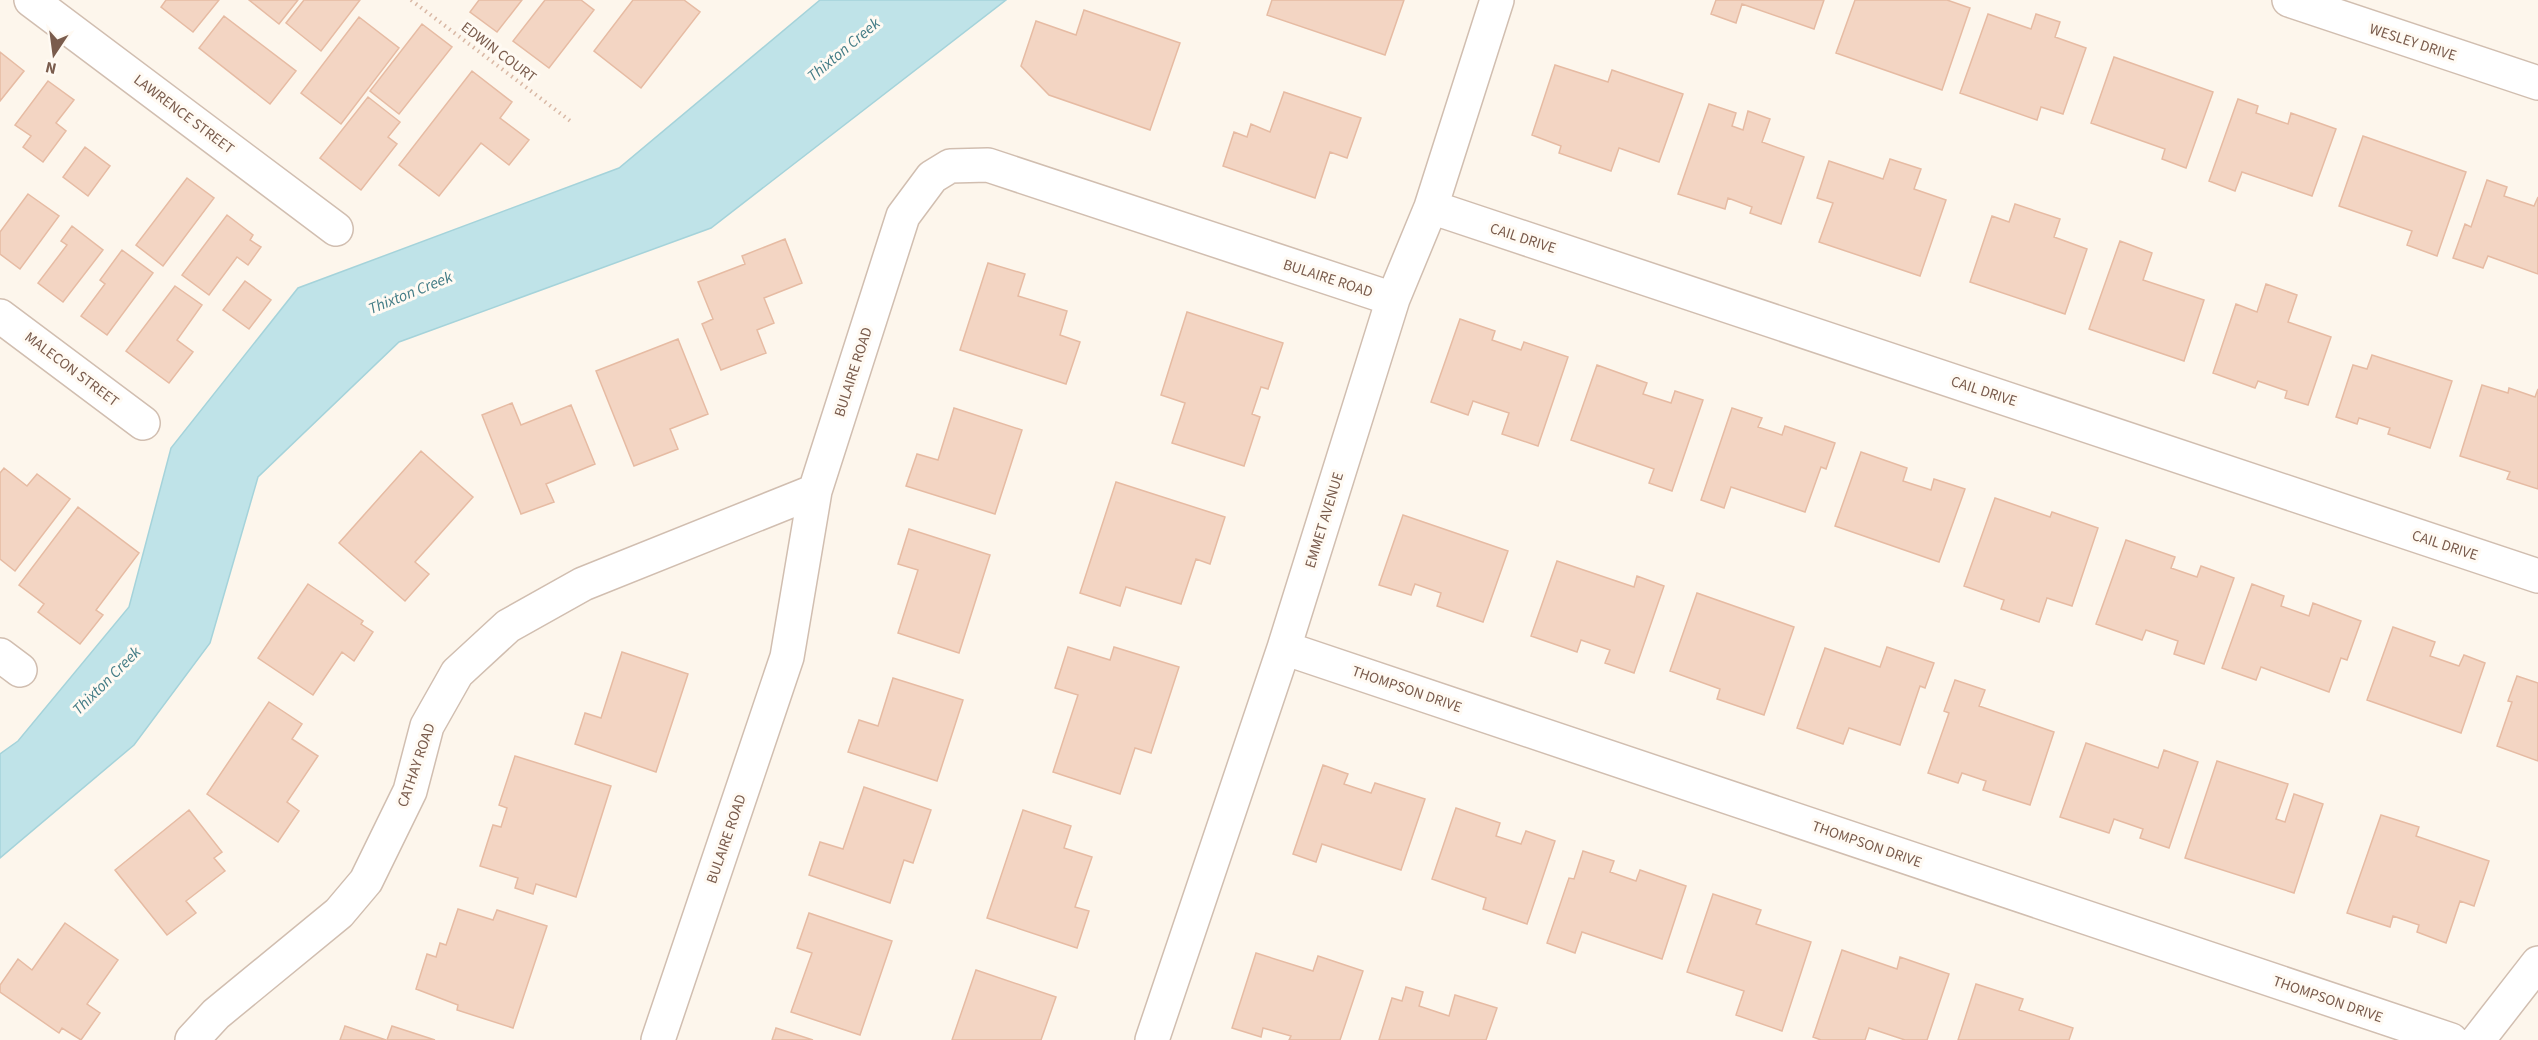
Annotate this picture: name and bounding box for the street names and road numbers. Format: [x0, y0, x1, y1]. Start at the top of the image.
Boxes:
street label: EDWIN COURT [457, 17, 541, 88]
street label: WESLEY DRIVE [2367, 19, 2459, 66]
street label: LAWRENCE STREET [129, 70, 238, 159]
street label: CAIL DRIVE [1487, 218, 1559, 259]
street label: BULAIRE ROAD [1280, 254, 1375, 303]
street label: BULAIRE ROAD [829, 325, 878, 420]
street label: MALECON STREET [20, 327, 123, 412]
street label: CAIL DRIVE [1948, 371, 2020, 412]
street label: EMMET AVENUE [1300, 469, 1349, 571]
street label: CAIL DRIVE [2409, 525, 2481, 566]
street label: THOMPSON DRIVE [1349, 661, 1465, 718]
street label: CATHAY ROAD [392, 720, 441, 810]
street label: BULAIRE ROAD [701, 792, 752, 887]
street label: THOMPSON DRIVE [1809, 816, 1925, 873]
street label: THOMPSON DRIVE [2270, 971, 2386, 1028]

